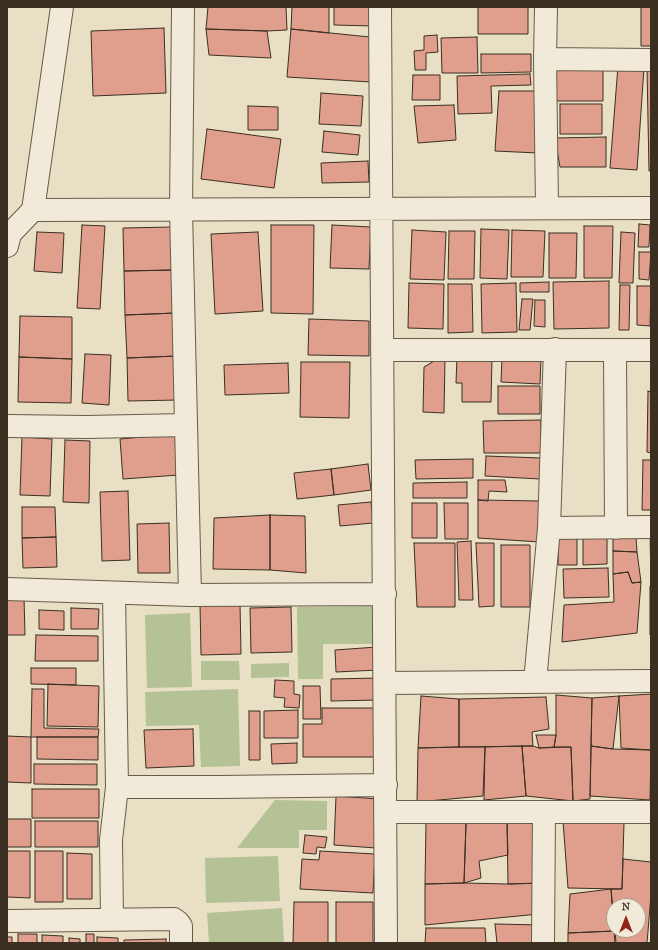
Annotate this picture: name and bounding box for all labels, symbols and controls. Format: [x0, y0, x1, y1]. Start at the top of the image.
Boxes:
north arrow [606, 898, 646, 938]
text: N [622, 900, 630, 913]

